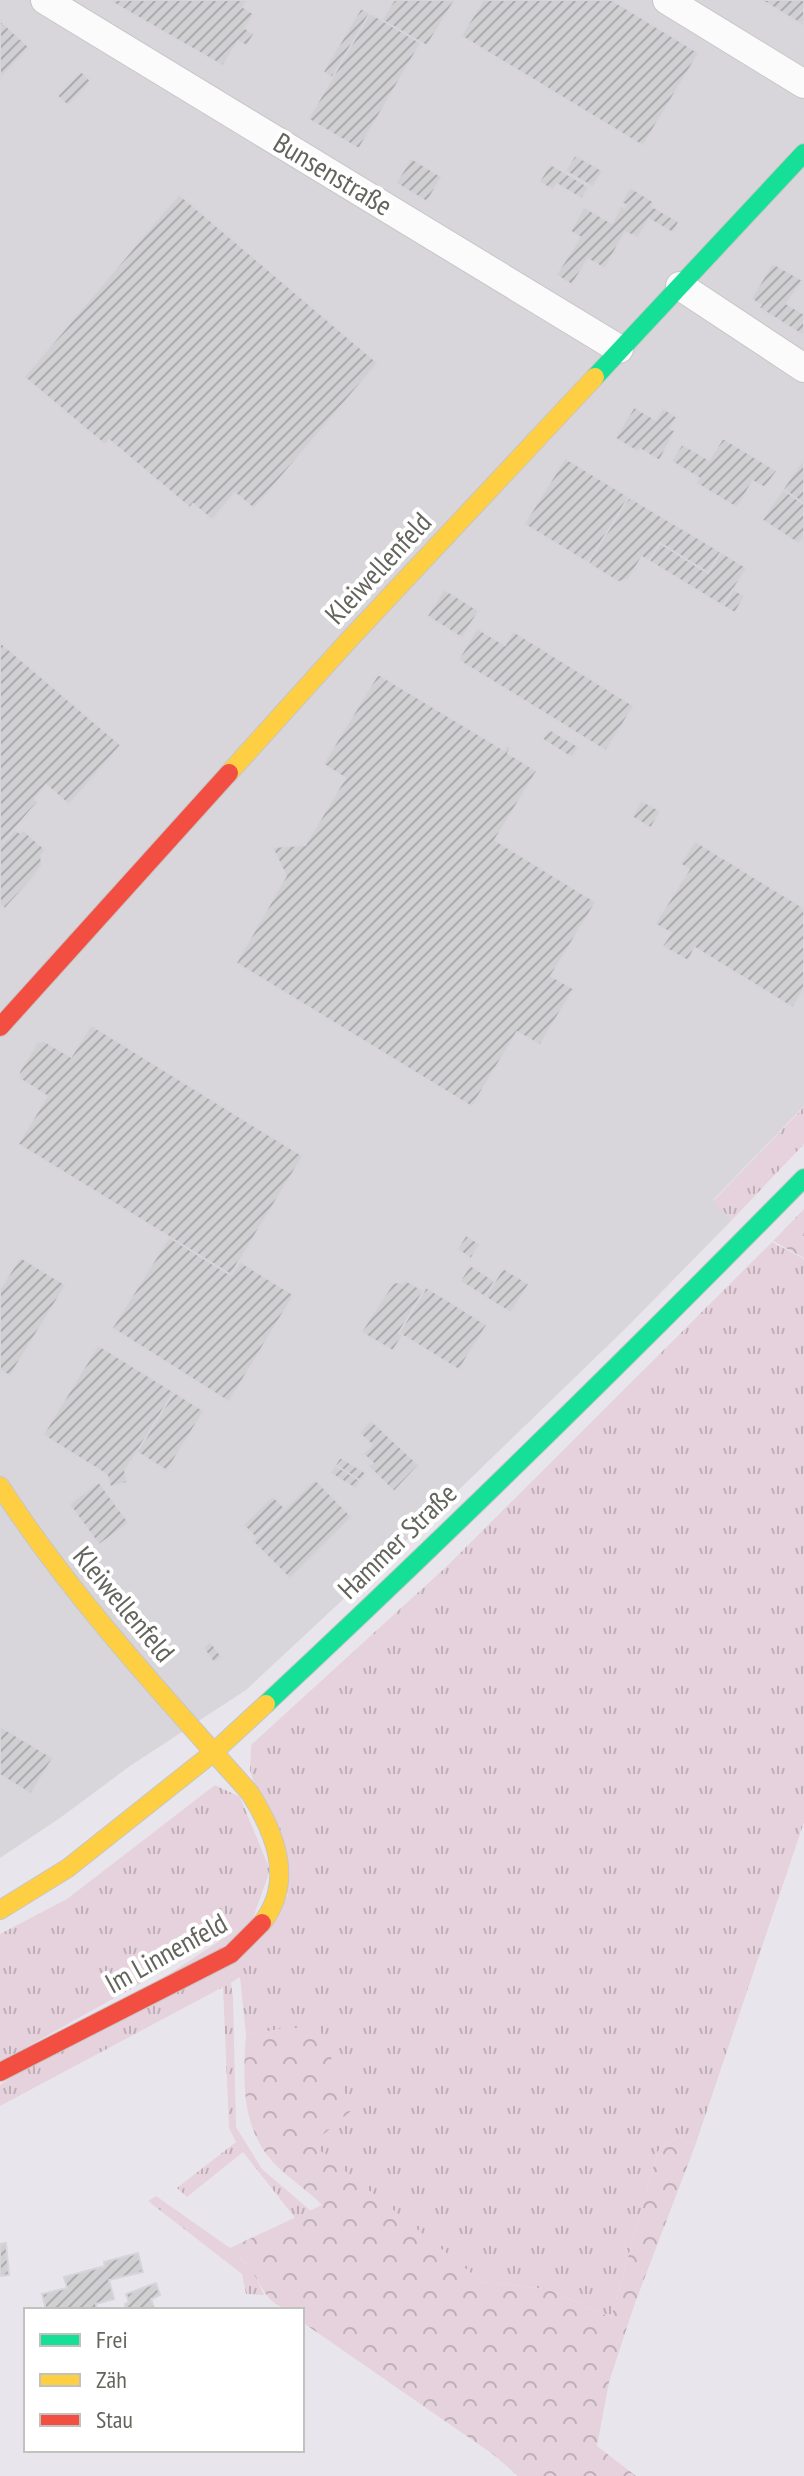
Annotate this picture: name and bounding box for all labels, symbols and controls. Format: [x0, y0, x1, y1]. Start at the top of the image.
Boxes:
street label: Bunsenstraße [267, 124, 399, 223]
street label: Kleiwellenfeld [316, 504, 439, 631]
street label: Hammer Straße [329, 1475, 464, 1607]
street label: Kleiwellenfeld [65, 1538, 184, 1669]
street label: Im Linnenfeld [98, 1904, 233, 2001]
legend [24, 2308, 304, 2452]
text: Frei [96, 2324, 128, 2355]
text: Zäh [96, 2364, 127, 2395]
text: Stau [96, 2404, 133, 2435]

